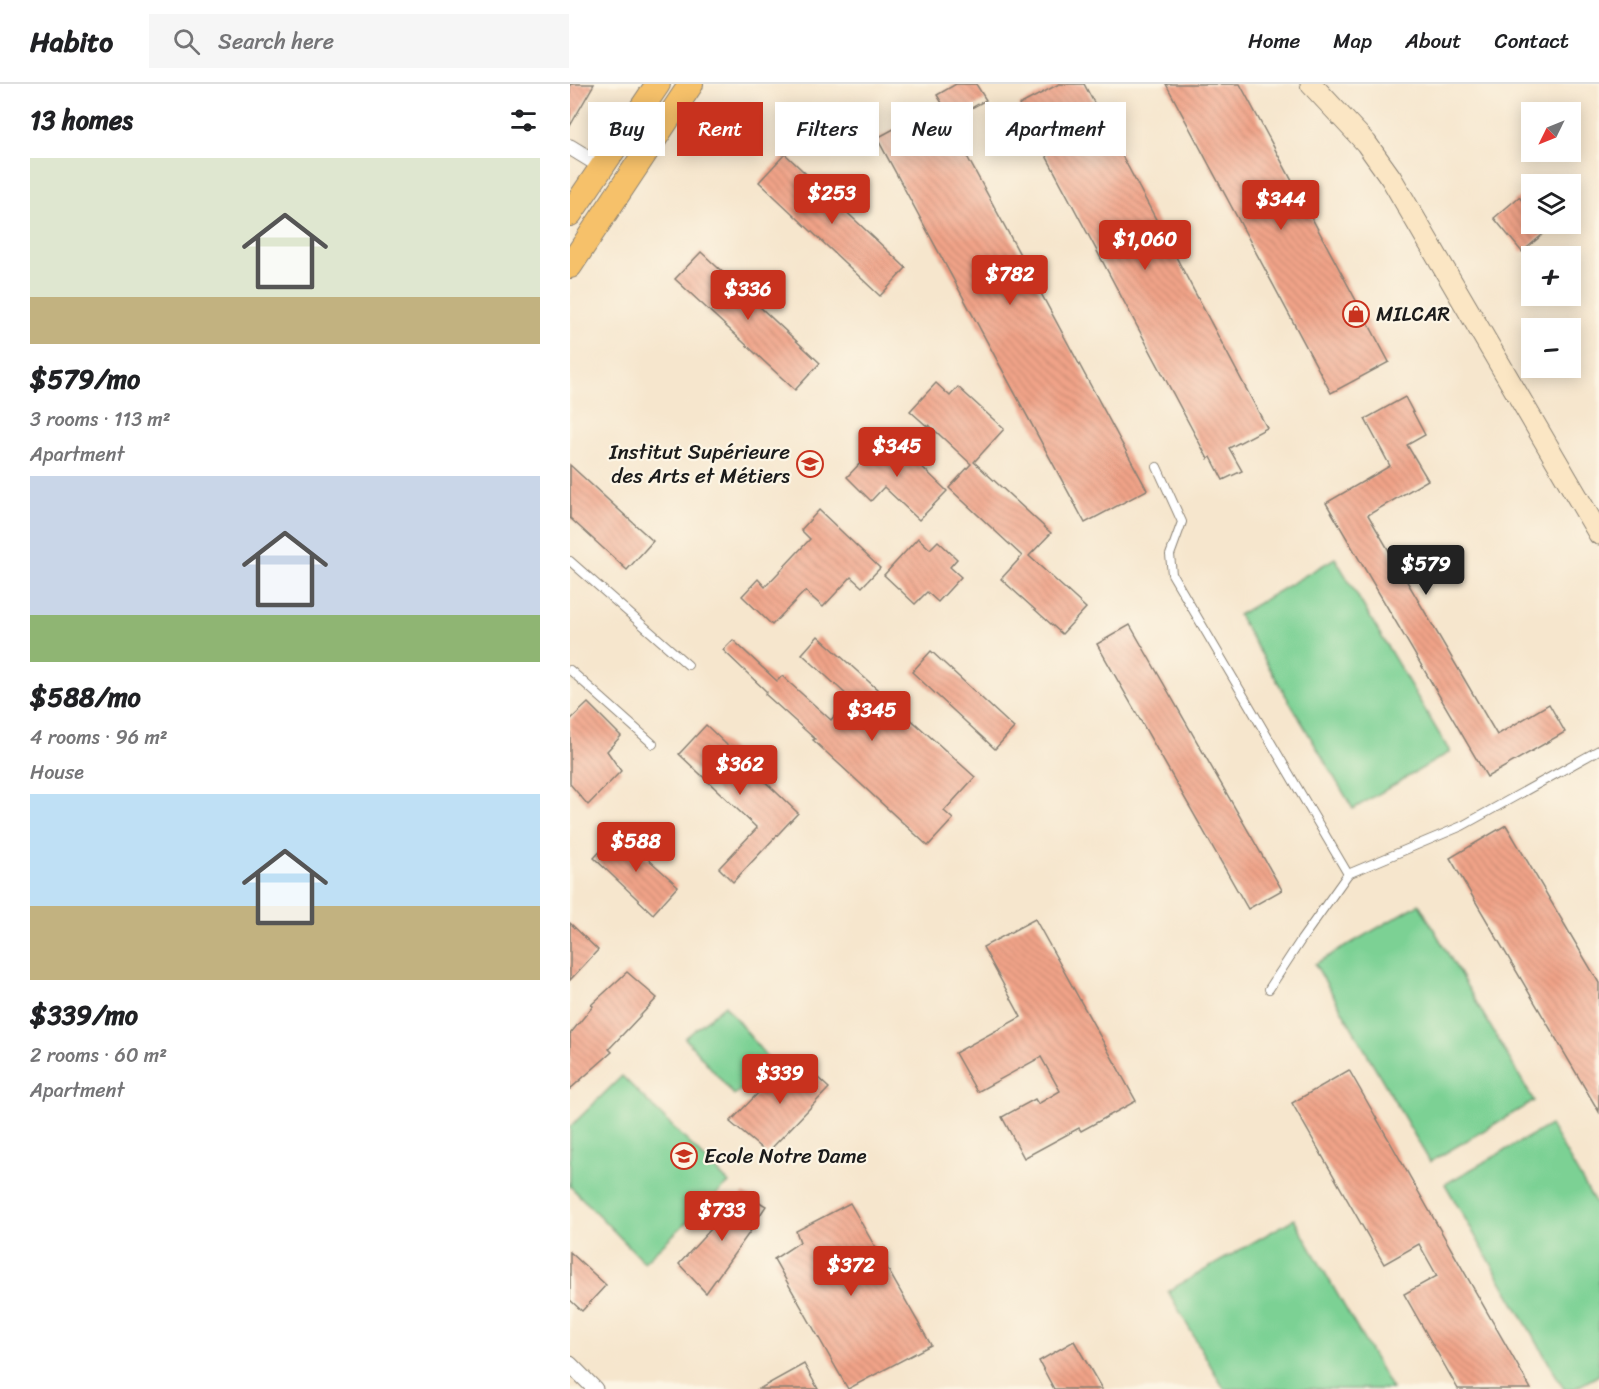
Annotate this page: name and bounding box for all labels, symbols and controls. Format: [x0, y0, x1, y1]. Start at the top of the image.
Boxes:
search box [149, 14, 569, 68]
text: Habito [30, 17, 113, 66]
text: Search here [218, 22, 334, 61]
text: Home [1248, 22, 1300, 60]
text: Map [1333, 22, 1372, 60]
text: About [1405, 22, 1462, 60]
text: Contact [1495, 22, 1569, 60]
icon: search [170, 25, 203, 58]
text: 13 homes [30, 97, 133, 143]
chip: Buy [588, 102, 665, 156]
chip: Rent [677, 102, 763, 156]
chip: Filters [775, 102, 879, 156]
chip: New [891, 102, 973, 156]
chip: Apartment [985, 102, 1126, 156]
north arrow [1521, 102, 1581, 162]
map controls [1521, 102, 1581, 378]
icon: filters [507, 104, 540, 137]
pin: $253 [796, 174, 868, 225]
button: layers [1521, 174, 1581, 234]
text: $253 [808, 176, 856, 211]
pin: $344 [1245, 180, 1317, 231]
text: $344 [1256, 182, 1306, 217]
icon: home [231, 197, 339, 305]
pin: $1,060 [1096, 220, 1194, 271]
text: $1,060 [1113, 222, 1177, 257]
button: + [1521, 246, 1581, 306]
pin: $782 [974, 255, 1046, 306]
text: $782 [986, 257, 1034, 292]
pin: $336 [712, 270, 784, 321]
text: $336 [725, 272, 771, 307]
place label: MILCAR [1376, 295, 1450, 333]
shop icon: MILCAR [1341, 299, 1371, 329]
button: − [1521, 318, 1581, 378]
text: $579/mo [30, 356, 140, 402]
text: 3 rooms · 113 m² [30, 402, 171, 437]
pin: $345 [861, 427, 933, 478]
text: $345 [872, 429, 922, 464]
place label: Institut Supérieure des Arts et Métiers [608, 433, 790, 495]
text: Apartment [30, 437, 124, 472]
school or university icon: Institut Supérieure des Arts et Métiers [795, 449, 825, 479]
icon: home [231, 515, 339, 623]
pin: $579 [1390, 545, 1462, 596]
text: $579 [1401, 547, 1451, 582]
text: $588/mo [30, 674, 141, 720]
pin: $345 [836, 691, 908, 742]
text: $345 [847, 693, 897, 728]
text: 4 rooms · 96 m² [30, 720, 168, 755]
pin: $362 [704, 745, 776, 796]
text: $362 [716, 747, 764, 782]
text: House [30, 755, 84, 790]
pin: $588 [600, 822, 672, 873]
text: $588 [611, 824, 661, 859]
icon: home [231, 833, 339, 941]
text: $339/mo [30, 992, 138, 1038]
text: 2 rooms · 60 m² [30, 1038, 167, 1073]
pin: $339 [744, 1054, 816, 1105]
text: $339 [756, 1056, 804, 1091]
text: Apartment [30, 1073, 124, 1108]
place label: Ecole Notre Dame [704, 1137, 867, 1175]
school or university icon: Ecole Notre Dame [669, 1141, 699, 1171]
pin: $733 [686, 1191, 758, 1242]
text: $733 [699, 1193, 745, 1228]
pin: $372 [815, 1246, 887, 1297]
text: $372 [827, 1248, 875, 1283]

